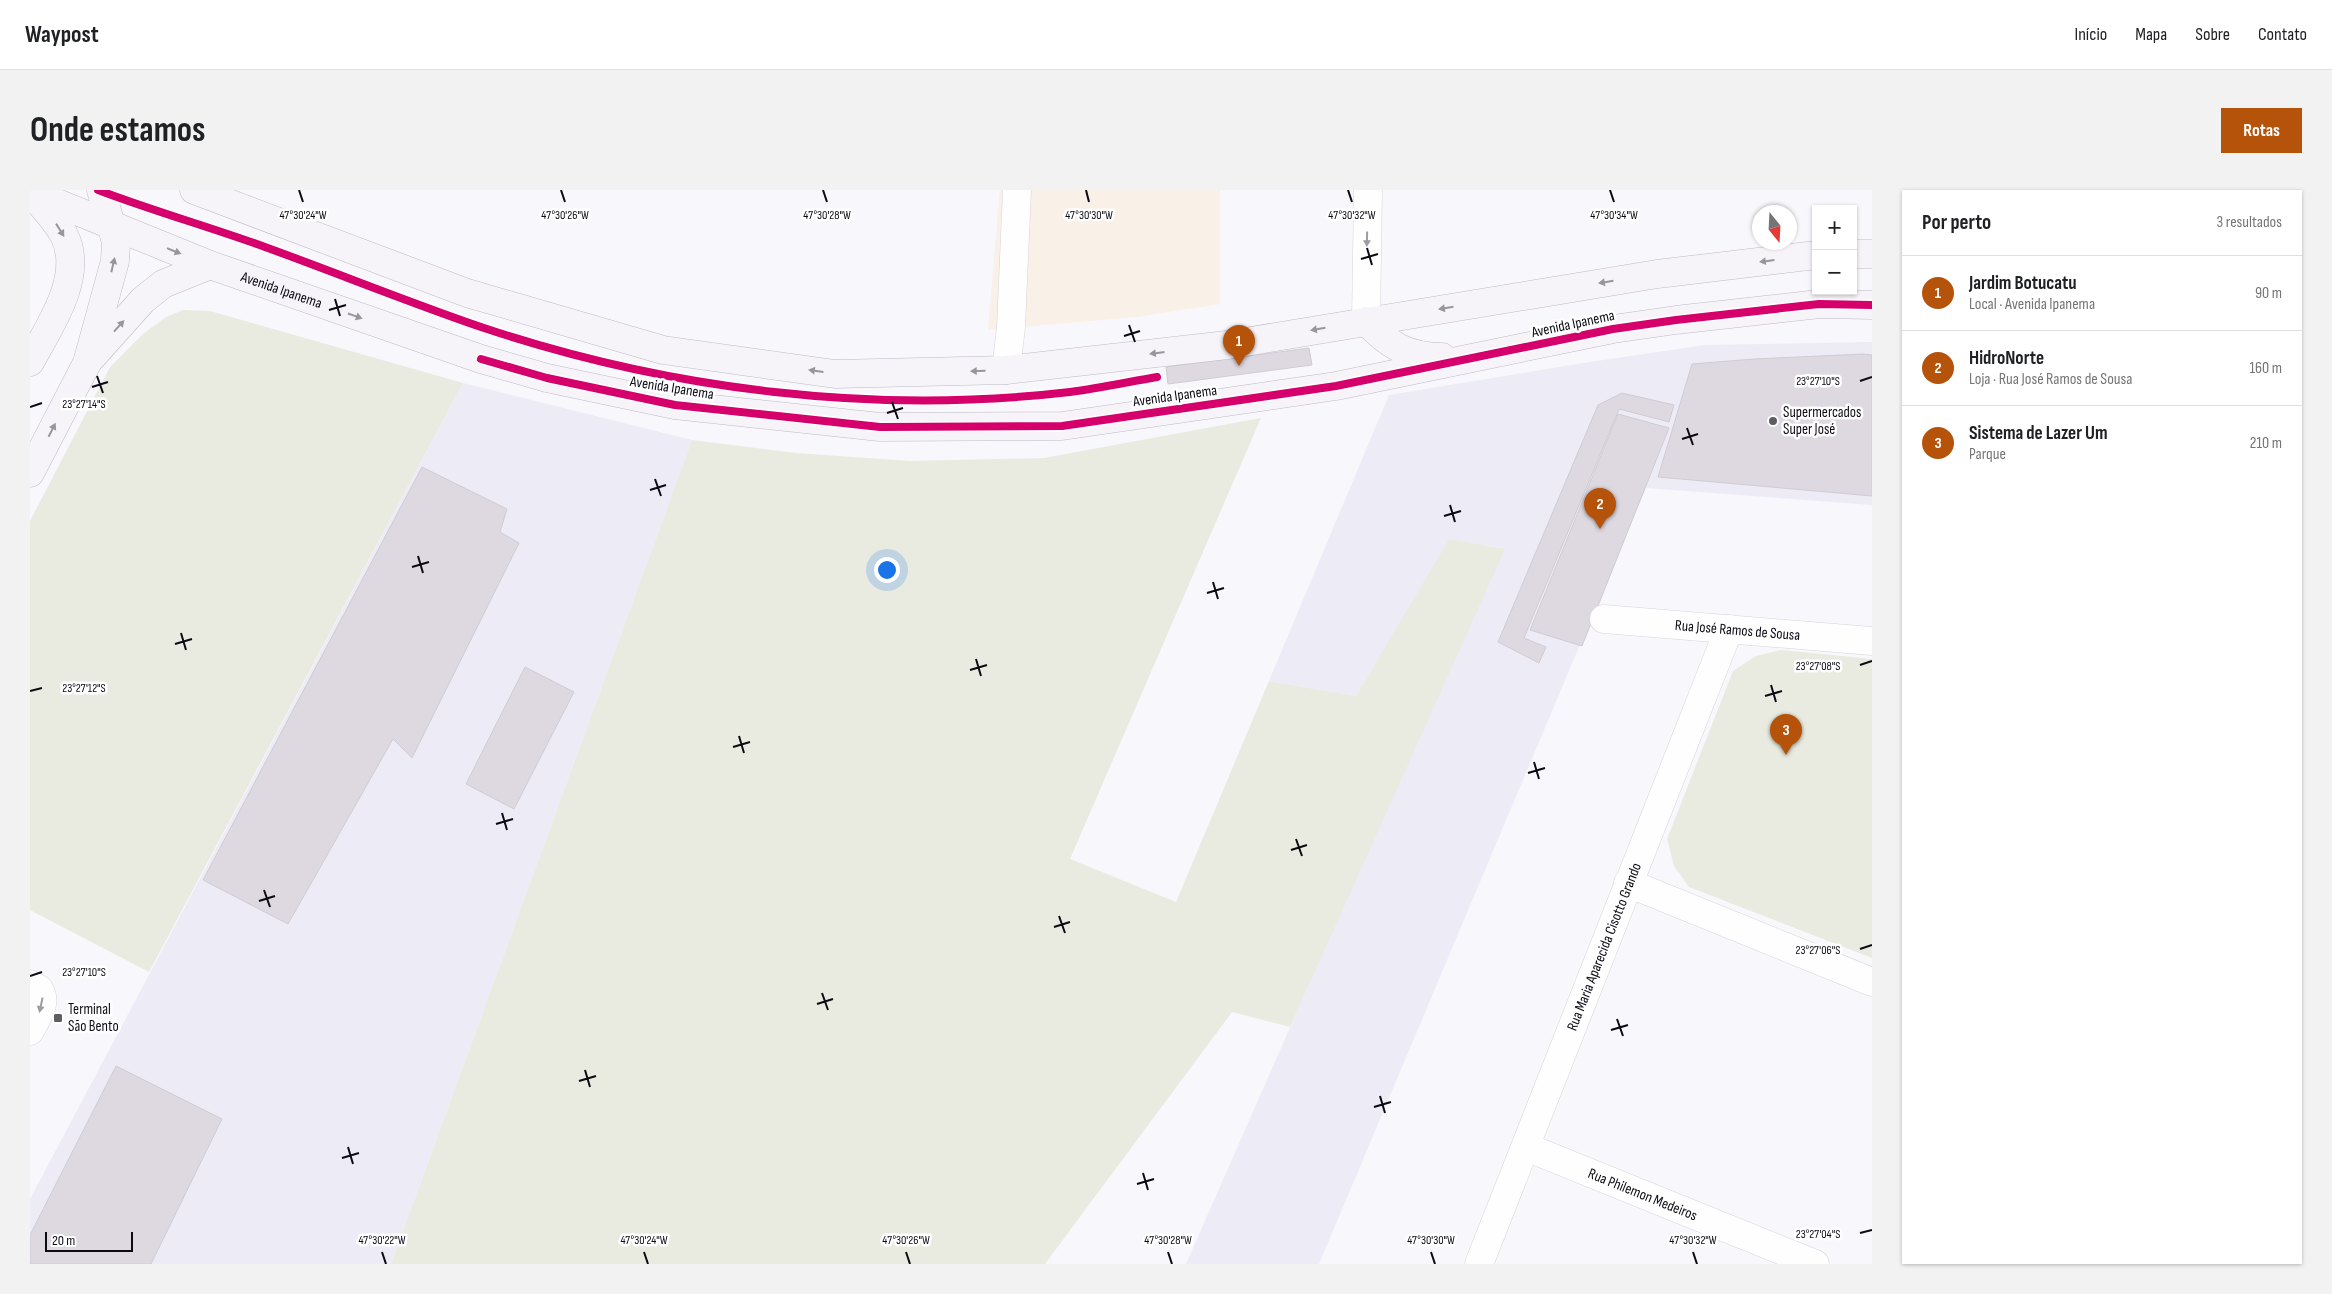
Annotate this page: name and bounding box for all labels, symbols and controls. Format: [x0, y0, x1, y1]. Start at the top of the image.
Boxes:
text: Waypost [25, 20, 99, 49]
text: Início [2075, 24, 2107, 45]
text: Mapa [2135, 24, 2167, 45]
text: Sobre [2195, 24, 2230, 45]
text: Contato [2258, 24, 2307, 45]
button: Rotas [2221, 108, 2302, 153]
text: Onde estamos [30, 109, 206, 152]
north arrow [1752, 205, 1797, 250]
map controls [1812, 205, 1857, 295]
button: + [1812, 205, 1857, 250]
text: 47°30'24"W [279, 208, 327, 223]
text: 47°30'26"W [541, 208, 589, 223]
text: 47°30'28"W [803, 208, 851, 223]
text: 47°30'30"W [1065, 208, 1113, 223]
text: 47°30'32"W [1328, 208, 1376, 223]
text: 47°30'34"W [1590, 208, 1638, 223]
text: Por perto [1922, 210, 1991, 235]
text: 3 resultados [2217, 213, 2282, 232]
one-way arrow [56, 223, 65, 237]
one-way arrow [1363, 231, 1371, 247]
one-way arrow [167, 247, 182, 255]
button: − [1812, 250, 1857, 295]
one-way arrow [109, 257, 117, 272]
one-way arrow [1759, 257, 1775, 265]
street label: Avenida Ipanema [238, 267, 325, 313]
text: Jardim Botucatu [1969, 272, 2077, 295]
one-way arrow [1598, 279, 1614, 287]
text: 1 [1935, 284, 1941, 303]
text: 90 m [2255, 284, 2282, 303]
text: Local · Avenida Ipanema [1969, 295, 2095, 314]
one-way arrow [1437, 304, 1453, 312]
street label: Avenida Ipanema [1529, 306, 1616, 342]
one-way arrow [348, 312, 363, 320]
one-way arrow [113, 321, 125, 333]
pin: 1 [1223, 325, 1255, 366]
one-way arrow [1309, 325, 1325, 333]
text: HidroNorte [1969, 347, 2044, 370]
one-way arrow [1149, 349, 1165, 357]
text: 2 [1934, 359, 1942, 378]
text: 160 m [2249, 359, 2282, 378]
one-way arrow [807, 367, 823, 375]
one-way arrow [970, 367, 986, 375]
text: Loja · Rua José Ramos de Sousa [1969, 370, 2132, 389]
street label: Avenida Ipanema [628, 372, 715, 404]
text: 23°27'10"S [1796, 374, 1840, 389]
street label: Avenida Ipanema [1131, 381, 1218, 411]
text: 23°27'14"S [62, 397, 106, 412]
place label: Supermercados Super José [1783, 403, 1861, 439]
marker: Supermercados Super José [1767, 415, 1779, 427]
text: Sistema de Lazer Um [1969, 422, 2108, 445]
one-way arrow [48, 423, 56, 437]
text: 3 [1934, 434, 1942, 453]
text: 210 m [2250, 434, 2282, 453]
text: Parque [1969, 445, 2006, 464]
pin: 2 [1584, 488, 1616, 529]
your location [874, 557, 900, 583]
street label: Rua José Ramos de Sousa [1674, 615, 1801, 645]
text: 23°27'08"S [1796, 659, 1840, 674]
text: 23°27'12"S [62, 681, 106, 696]
pin: 3 [1770, 714, 1802, 755]
street label: Rua Maria Aparecida Cisotto Grando [1562, 860, 1646, 1034]
text: 23°27'06"S [1796, 943, 1840, 958]
text: 23°27'10"S [62, 965, 106, 980]
one-way arrow [36, 998, 44, 1014]
place label: Terminal São Bento [68, 1000, 119, 1036]
marker: Terminal São Bento [52, 1012, 64, 1024]
street label: Rua Philemon Medeiros [1585, 1164, 1700, 1225]
text: 23°27'04"S [1796, 1227, 1840, 1242]
scale bar [45, 1229, 132, 1252]
text: 20 m [52, 1232, 75, 1249]
text: 47°30'22"W [358, 1233, 406, 1248]
text: 47°30'24"W [620, 1233, 668, 1248]
text: 47°30'26"W [882, 1233, 930, 1248]
text: 47°30'28"W [1144, 1233, 1192, 1248]
text: 47°30'30"W [1407, 1233, 1455, 1248]
text: 47°30'32"W [1669, 1233, 1717, 1248]

